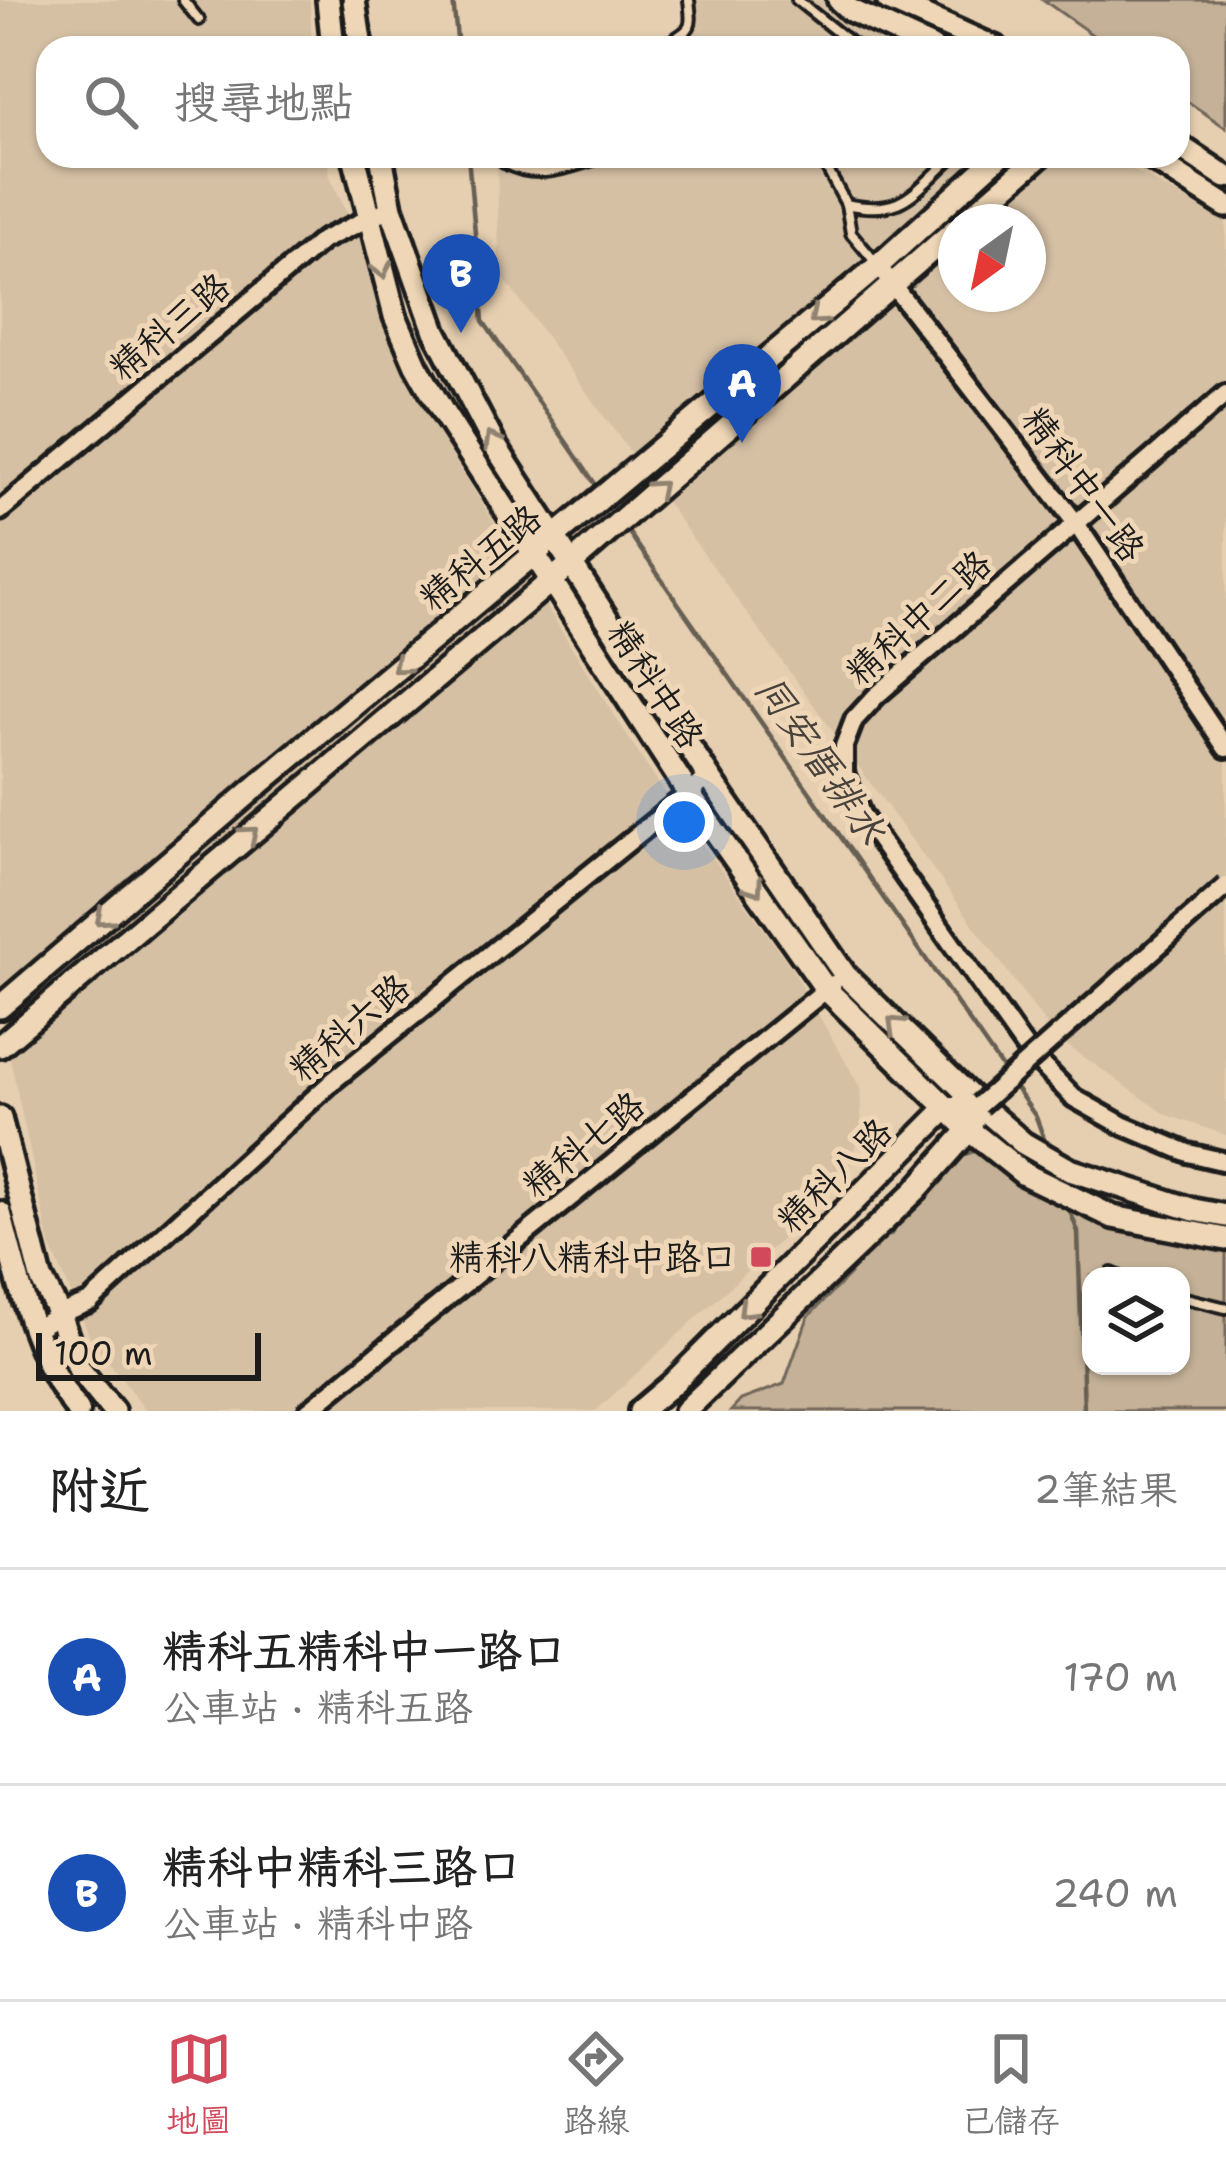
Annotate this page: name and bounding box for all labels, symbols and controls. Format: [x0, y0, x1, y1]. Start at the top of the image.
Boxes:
search box [36, 36, 1190, 168]
icon: search [78, 69, 144, 135]
text: 搜尋地點 [174, 72, 354, 132]
north arrow [938, 204, 1046, 312]
pin: B [422, 234, 500, 333]
one-way arrow [368, 259, 393, 279]
street label: 精科三路 [98, 261, 240, 391]
one-way arrow [809, 303, 831, 325]
pin: A [703, 344, 781, 443]
street label: 精科中一路 [1011, 397, 1156, 572]
one-way arrow [484, 431, 507, 452]
one-way arrow [644, 481, 666, 503]
street label: 精科五路 [409, 493, 552, 622]
street label: 精科中二路 [835, 539, 1002, 696]
street label: 精科中路 [596, 611, 715, 758]
one-way arrow [392, 651, 414, 673]
water label: 同安厝排水 [744, 664, 899, 855]
your location [654, 792, 714, 852]
one-way arrow [236, 827, 258, 849]
one-way arrow [740, 874, 762, 896]
one-way arrow [95, 904, 117, 926]
street label: 精科六路 [278, 962, 420, 1092]
one-way arrow [887, 1016, 909, 1038]
street label: 精科七路 [512, 1080, 655, 1209]
street label: 精科八路 [766, 1107, 903, 1244]
place label: 精科八精科中路口 [449, 1233, 737, 1282]
marker: 精科八精科中路口 [748, 1244, 774, 1270]
map controls [1082, 1267, 1190, 1375]
button: layers [1082, 1267, 1190, 1375]
one-way arrow [738, 1296, 760, 1318]
scale bar [36, 1327, 261, 1380]
text: 100 m [54, 1331, 153, 1376]
text: 附近 [48, 1456, 150, 1524]
text: 2筆結果 [1034, 1463, 1178, 1515]
text: 精科五精科中一路口 [162, 1621, 567, 1681]
text: A [72, 1651, 102, 1703]
text: 170 m [1063, 1651, 1178, 1703]
text: 公車站 · 精科五路 [162, 1681, 473, 1733]
text: 精科中精科三路口 [162, 1837, 522, 1897]
text: B [75, 1867, 99, 1919]
text: 240 m [1052, 1867, 1178, 1919]
text: 公車站 · 精科中路 [162, 1897, 473, 1949]
tab: 地圖 [166, 2026, 232, 2143]
tab: 路線 [563, 2026, 629, 2143]
tab: 已儲存 [961, 2026, 1060, 2143]

